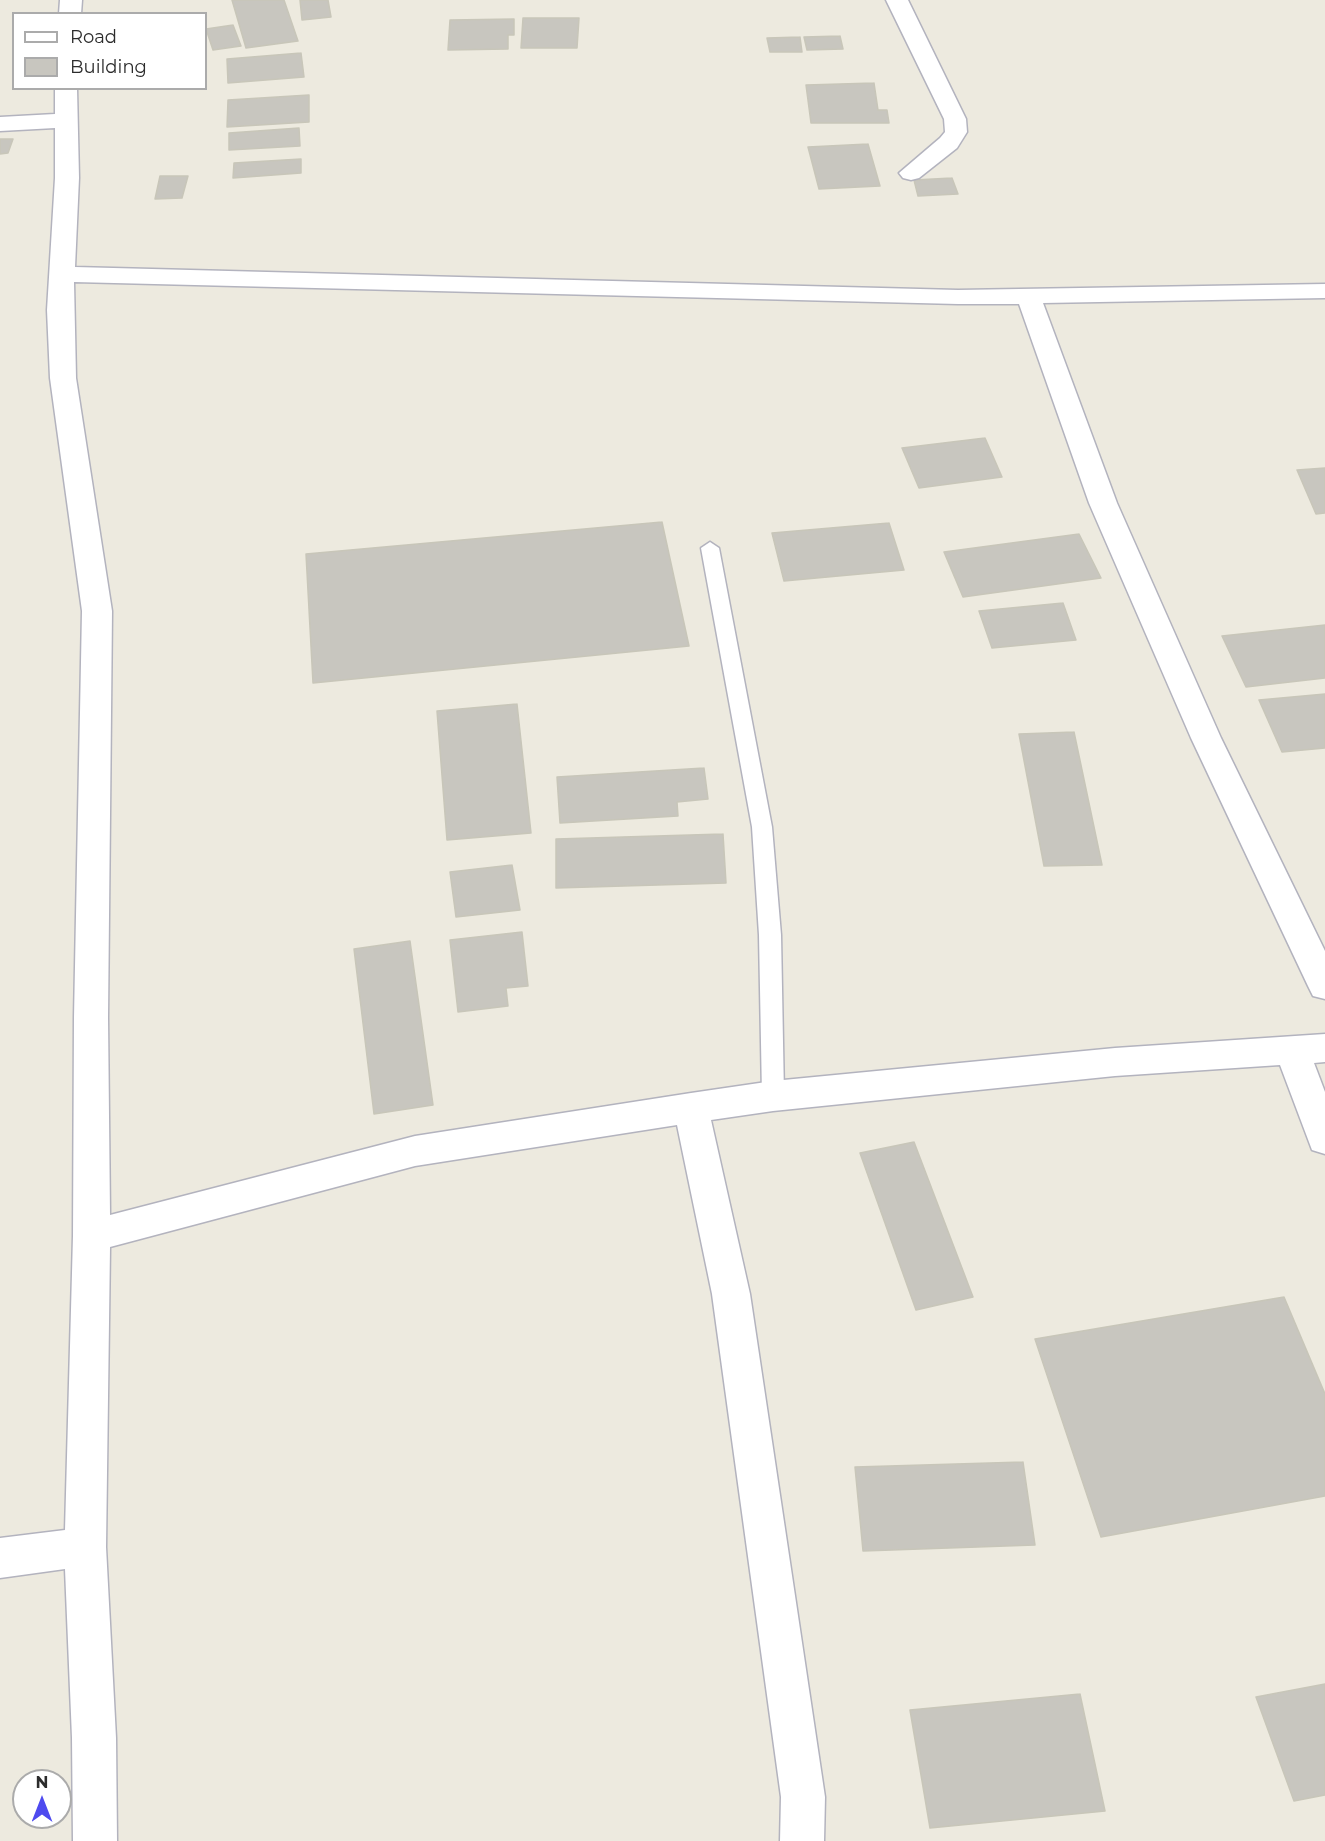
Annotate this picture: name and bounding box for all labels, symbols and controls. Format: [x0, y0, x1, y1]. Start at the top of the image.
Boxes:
legend [12, 12, 207, 90]
text: Road [70, 26, 117, 48]
text: Building [70, 56, 147, 78]
north arrow [12, 1769, 72, 1829]
text: N [36, 1773, 48, 1792]

